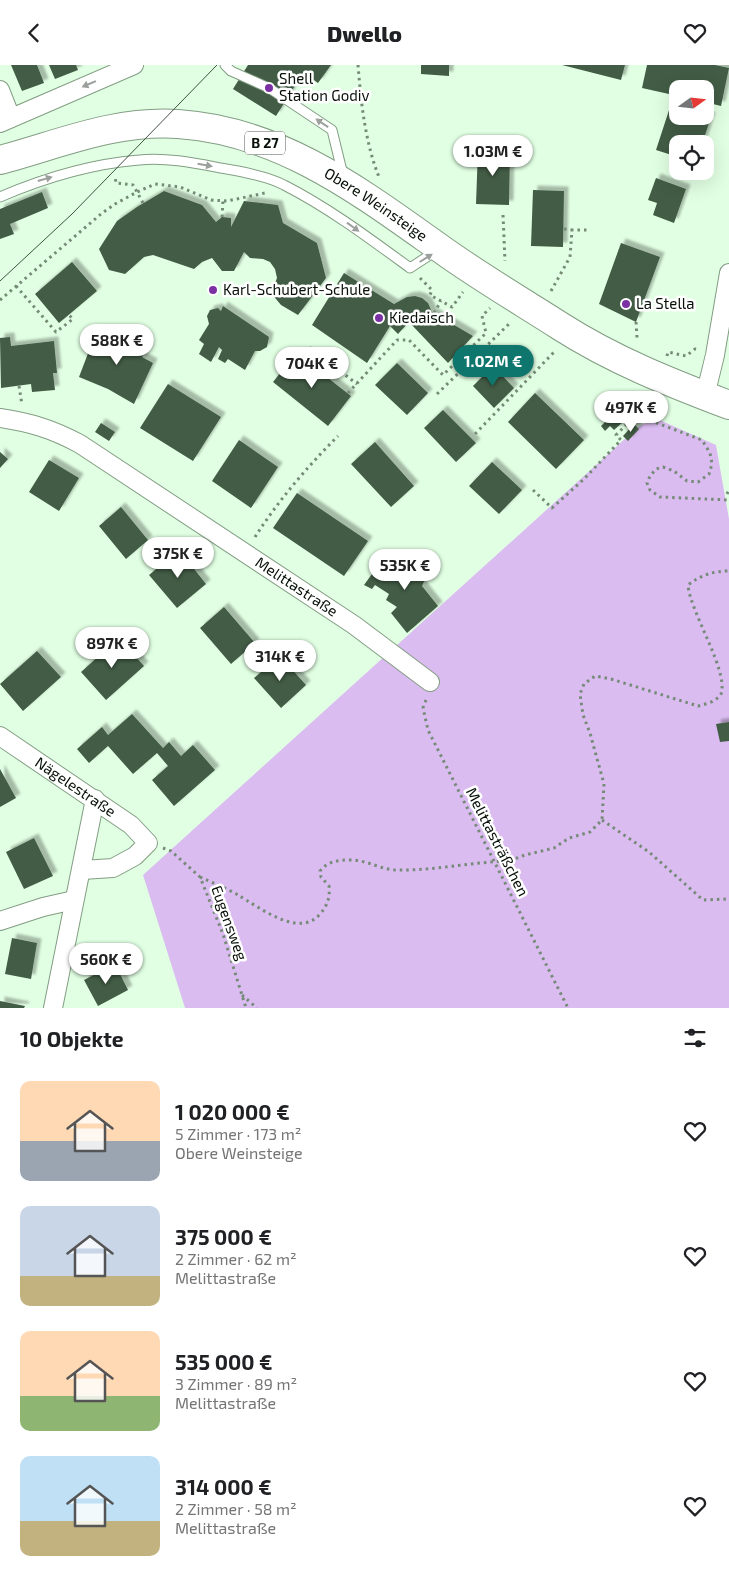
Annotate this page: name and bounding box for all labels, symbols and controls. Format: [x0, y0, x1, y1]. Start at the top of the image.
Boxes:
icon: back [20, 19, 48, 47]
icon: heart [681, 19, 709, 47]
text: Dwello [327, 20, 402, 46]
place label: Shell Station Godiv [279, 69, 370, 104]
north arrow [669, 80, 714, 125]
map controls [669, 80, 714, 180]
one-way arrow [82, 81, 96, 89]
marker: Shell Station Godiv [263, 82, 275, 94]
one-way arrow [315, 118, 328, 128]
road number: B 27 [245, 131, 285, 155]
pin: 1.03M € [447, 135, 539, 177]
button: locate [669, 135, 714, 180]
text: 1.03M € [464, 141, 522, 160]
one-way arrow [198, 162, 214, 170]
street label: Obere Weinsteige [322, 163, 431, 244]
one-way arrow [38, 175, 53, 183]
one-way arrow [346, 222, 360, 232]
one-way arrow [419, 254, 432, 263]
place label: Karl-Schubert-Schule [223, 280, 370, 298]
marker: Karl-Schubert-Schule [207, 284, 219, 296]
place label: La Stella [636, 294, 695, 312]
marker: La Stella [620, 298, 632, 310]
place label: Kiedaisch [389, 308, 454, 326]
marker: Kiedaisch [373, 312, 385, 324]
pin: 588K € [76, 323, 158, 366]
text: 588K € [91, 330, 143, 349]
pin: 1.02M € [447, 345, 539, 387]
pin: 704K € [271, 347, 353, 389]
text: 1.02M € [464, 351, 522, 370]
text: 704K € [286, 353, 338, 372]
pin: 497K € [590, 391, 672, 433]
text: 497K € [605, 397, 657, 416]
pin: 375K € [137, 537, 219, 579]
text: 375K € [153, 543, 203, 562]
pin: 535K € [364, 549, 446, 591]
street label: Melittastraße [252, 552, 342, 620]
text: 535K € [380, 555, 430, 574]
pin: 897K € [71, 627, 153, 669]
text: 897K € [86, 633, 138, 652]
pin: 314K € [239, 639, 321, 682]
text: 314K € [255, 646, 305, 665]
street label: Nägelestraße [32, 753, 120, 820]
street label: Melittasträßchen [463, 784, 533, 899]
street label: Eugensweg [208, 883, 252, 963]
pin: 560K € [65, 943, 147, 985]
text: 560K € [80, 949, 132, 968]
icon: filters [681, 1024, 709, 1052]
text: 10 Objekte [20, 1026, 124, 1051]
text: 1 020 000 € [175, 1099, 290, 1124]
icon: home [60, 1101, 120, 1161]
icon: heart [681, 1117, 709, 1145]
text: 5 Zimmer · 173 m² [175, 1124, 301, 1143]
text: Obere Weinsteige [175, 1143, 303, 1162]
text: 375 000 € [175, 1224, 272, 1249]
icon: home [60, 1226, 120, 1286]
icon: heart [681, 1242, 709, 1270]
text: 2 Zimmer · 62 m² [175, 1249, 297, 1268]
text: Melittastraße [175, 1268, 276, 1287]
text: 535 000 € [175, 1349, 272, 1374]
icon: home [60, 1351, 120, 1411]
icon: heart [681, 1367, 709, 1395]
text: 3 Zimmer · 89 m² [175, 1374, 297, 1393]
text: Melittastraße [175, 1393, 276, 1412]
text: 314 000 € [175, 1474, 272, 1499]
icon: home [60, 1476, 120, 1536]
icon: heart [681, 1492, 709, 1520]
text: 2 Zimmer · 58 m² [175, 1499, 297, 1518]
text: Melittastraße [175, 1518, 276, 1537]

